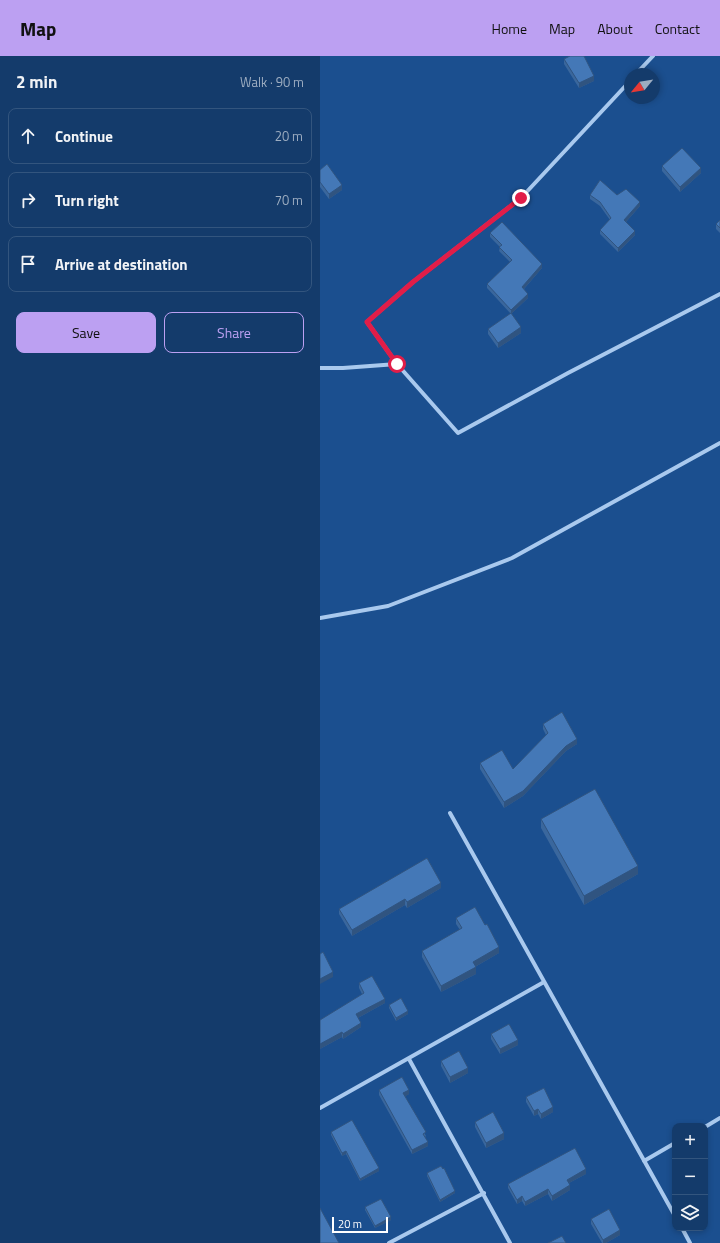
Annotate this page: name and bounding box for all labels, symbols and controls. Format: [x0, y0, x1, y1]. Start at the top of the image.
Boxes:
text: Map [20, 14, 56, 43]
text: Home [492, 18, 527, 39]
text: Map [549, 18, 575, 39]
text: About [597, 18, 633, 39]
text: Contact [655, 18, 700, 39]
north arrow [624, 68, 660, 104]
text: 2 min [16, 69, 57, 95]
text: Walk · 90 m [240, 72, 304, 92]
icon: ahead [17, 125, 39, 147]
text: Continue [55, 125, 113, 148]
text: 20 m [275, 126, 303, 146]
icon: right [17, 189, 39, 211]
text: Turn right [55, 189, 119, 212]
route end [512, 189, 530, 207]
text: 70 m [275, 190, 303, 210]
icon: arrive [17, 253, 39, 275]
text: Arrive at destination [55, 253, 188, 276]
button: Save [16, 312, 156, 353]
button: Share [164, 312, 304, 353]
route start [388, 355, 406, 373]
map controls [672, 1123, 708, 1231]
button: + [672, 1123, 708, 1159]
button: − [672, 1159, 708, 1195]
button: layers [672, 1195, 708, 1231]
scale bar [332, 1215, 388, 1234]
text: 20 m [338, 1216, 362, 1232]

